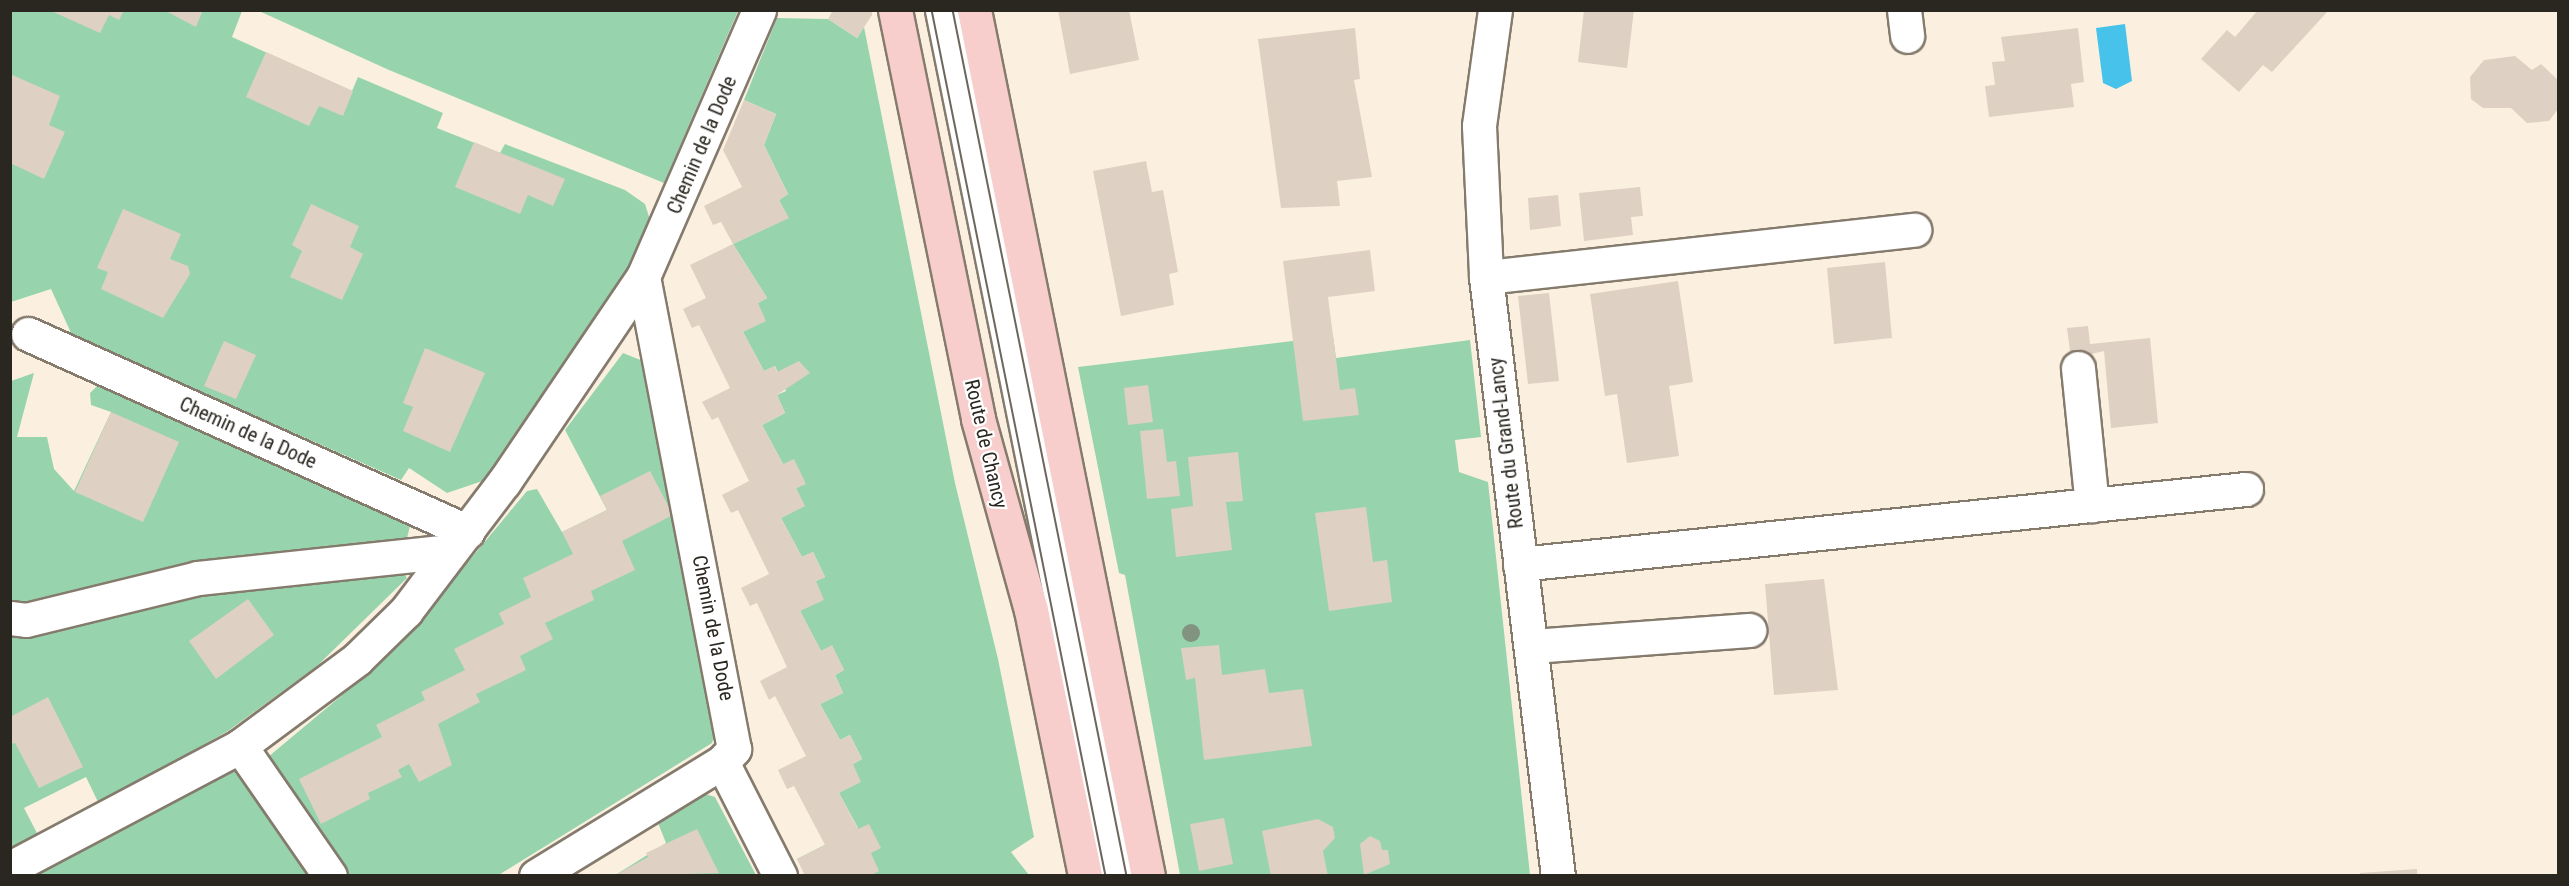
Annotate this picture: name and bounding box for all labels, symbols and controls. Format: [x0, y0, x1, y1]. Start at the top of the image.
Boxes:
street label: Chemin de la Dode [662, 72, 742, 218]
street label: Route du Grand-Lancy [1484, 356, 1528, 530]
street label: Route de Chancy [959, 377, 1013, 511]
street label: Chemin de la Dode [176, 392, 320, 474]
street label: Chemin de la Dode [687, 553, 739, 703]

